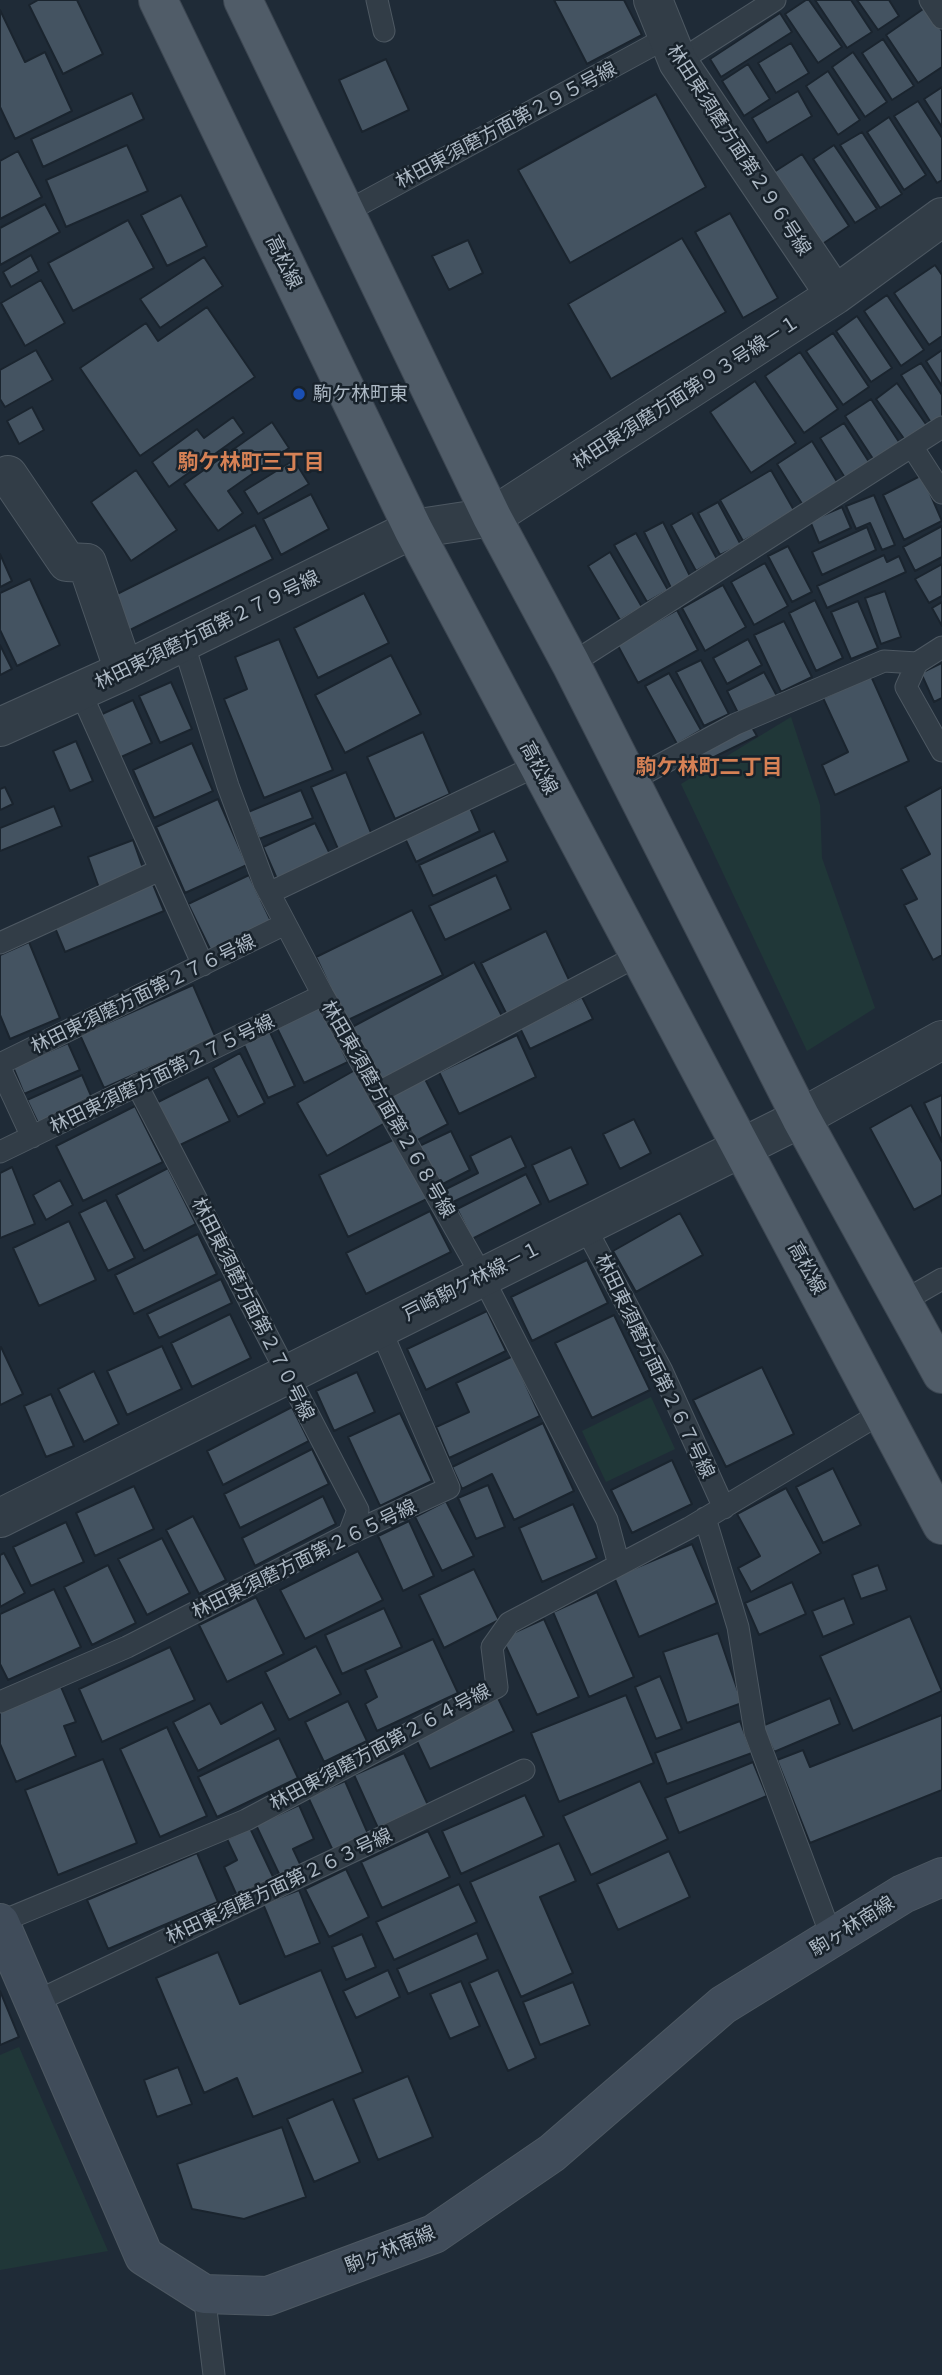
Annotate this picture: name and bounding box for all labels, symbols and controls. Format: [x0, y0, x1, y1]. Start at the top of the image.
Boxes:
street label: 林田東須磨方面第２９６号線 [662, 40, 816, 260]
street label: 林田東須磨方面第２９５号線 [392, 57, 620, 193]
street label: 高松線 [261, 231, 307, 293]
street label: 林田東須磨方面第９３号線－１ [568, 310, 804, 474]
place label: 駒ケ林町東 [313, 383, 408, 405]
marker: 駒ケ林町東 [291, 386, 307, 402]
district label: 駒ケ林町三丁目 [178, 449, 324, 475]
street label: 林田東須磨方面第２７９号線 [91, 566, 323, 694]
street label: 高松線 [516, 737, 562, 799]
district label: 駒ケ林町二丁目 [636, 754, 782, 780]
street label: 林田東須磨方面第２７６号線 [27, 930, 259, 1058]
street label: 林田東須磨方面第２６８号線 [316, 996, 460, 1222]
street label: 林田東須磨方面第２７５号線 [46, 1010, 278, 1138]
street label: 林田東須磨方面第２７０号線 [187, 1194, 319, 1424]
street label: 戸崎駒ケ林線－１ [399, 1236, 545, 1326]
street label: 高松線 [783, 1238, 831, 1298]
street label: 林田東須磨方面第２６７号線 [591, 1250, 719, 1482]
street label: 林田東須磨方面第２６５号線 [188, 1495, 420, 1623]
street label: 林田東須磨方面第２６４号線 [266, 1679, 494, 1815]
street label: 林田東須磨方面第２６３号線 [162, 1823, 396, 1949]
street label: 駒ヶ林南線 [806, 1891, 898, 1961]
street label: 駒ヶ林南線 [342, 2221, 438, 2277]

